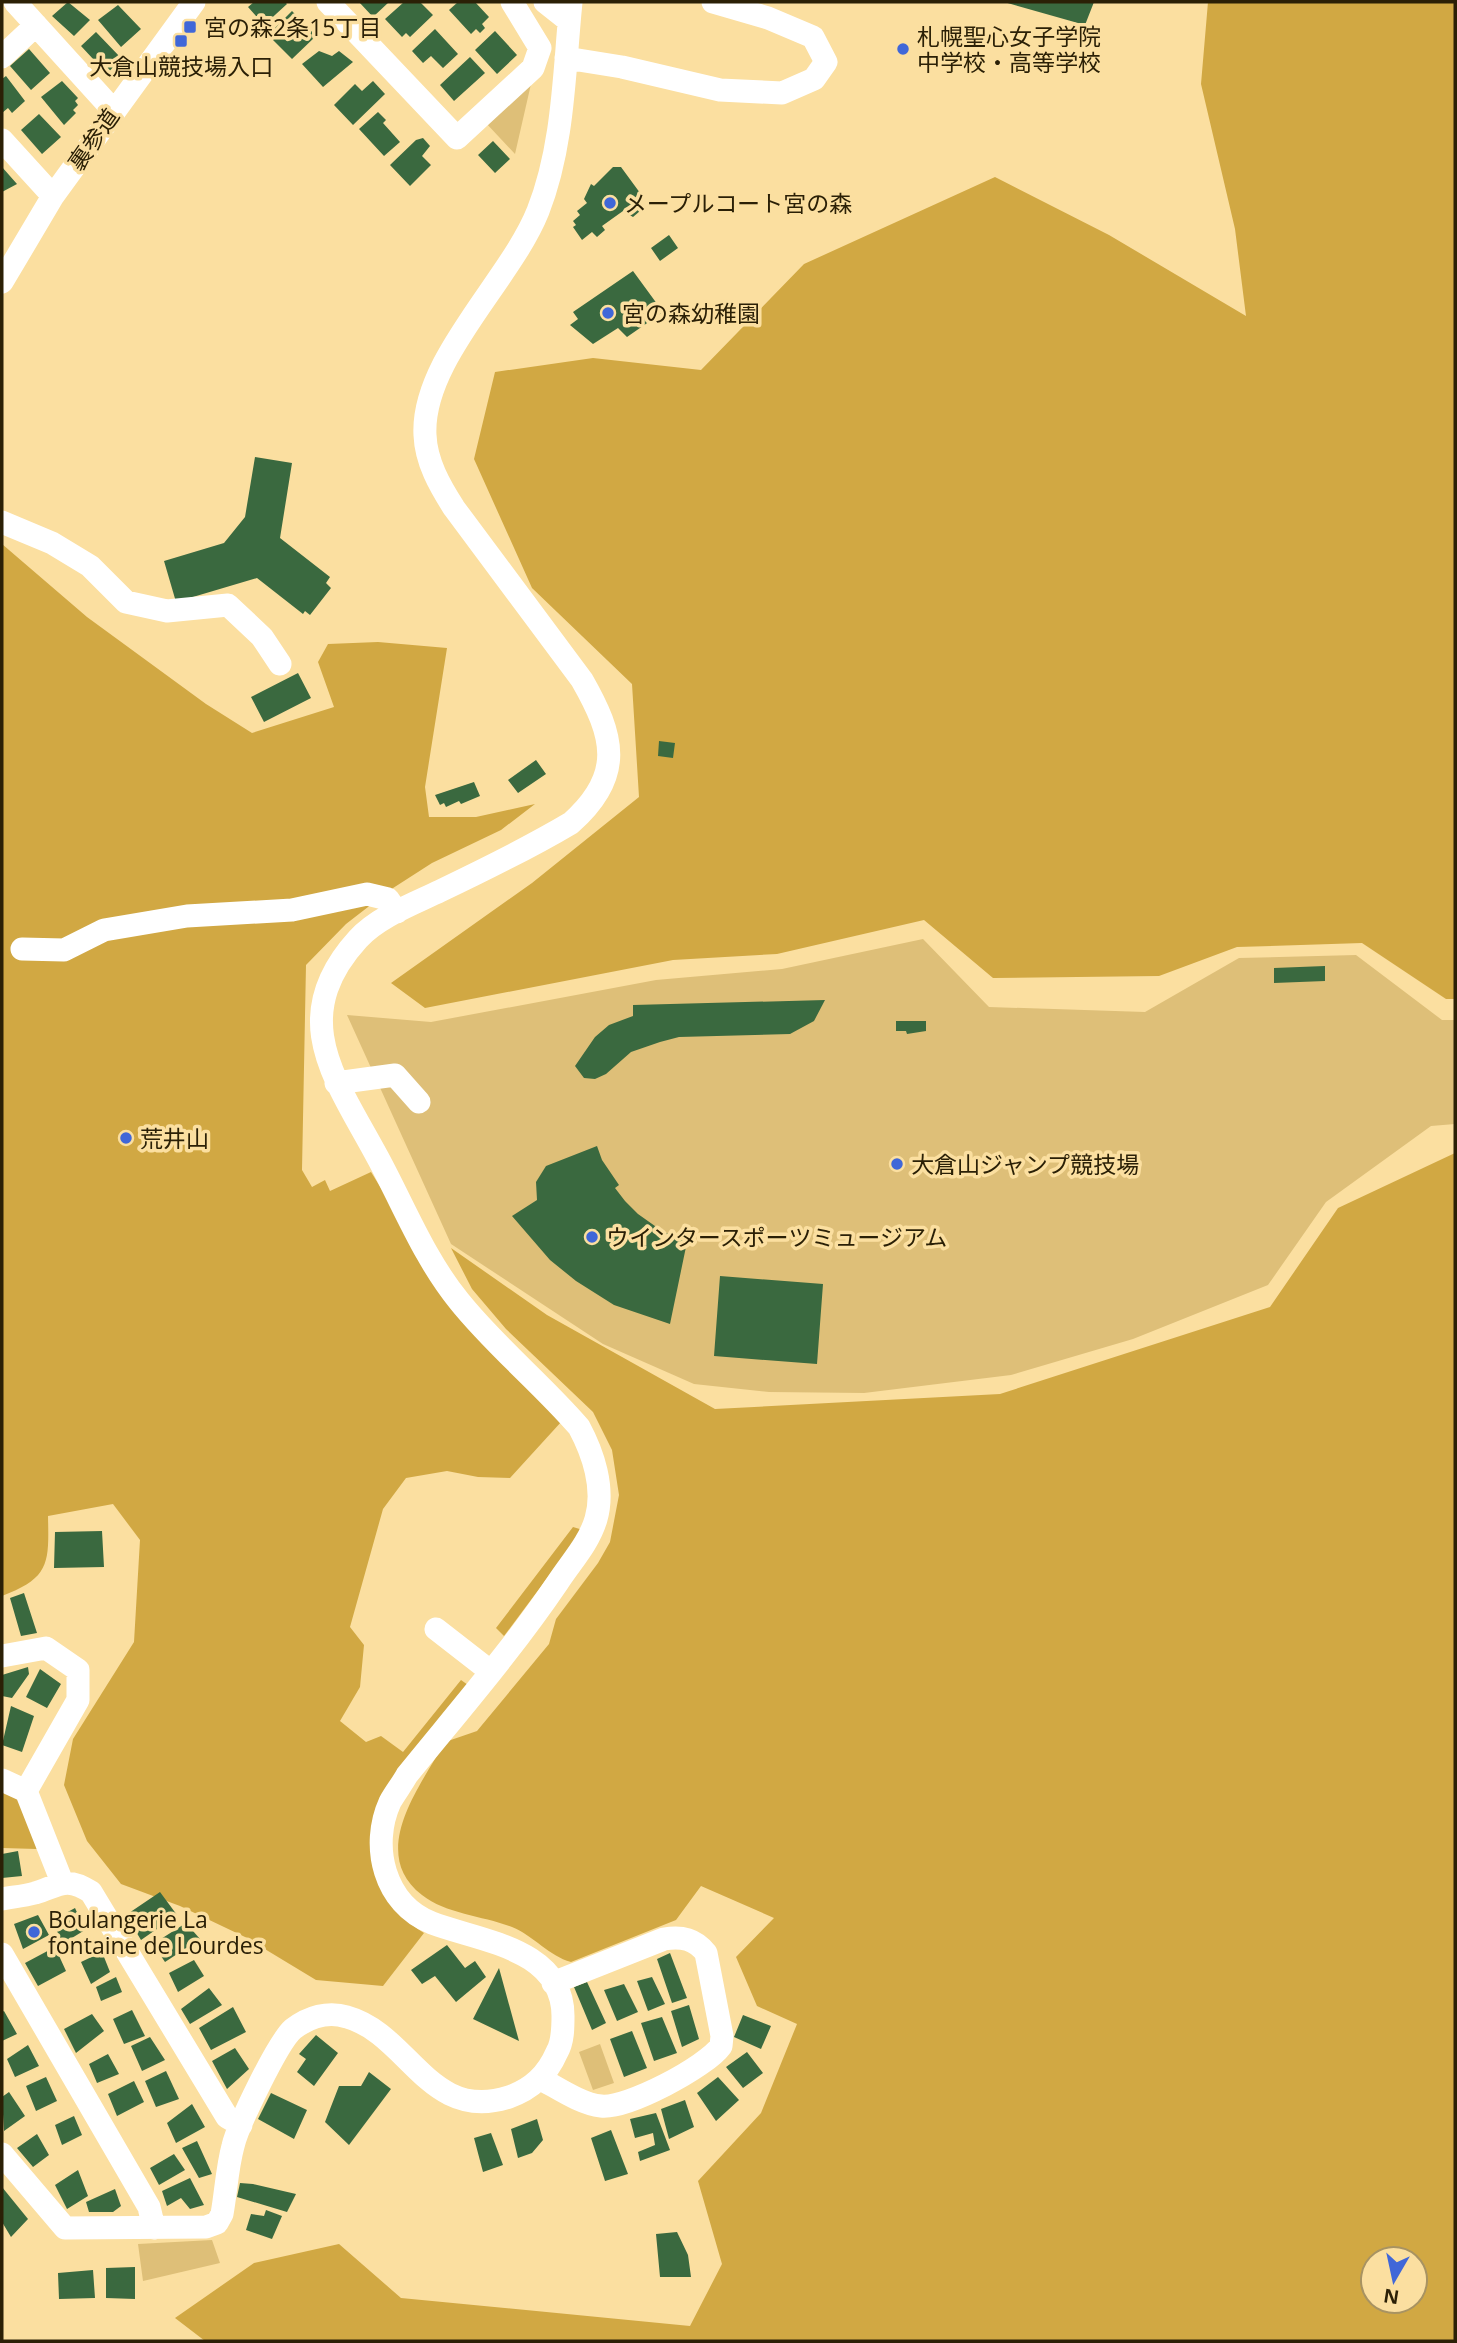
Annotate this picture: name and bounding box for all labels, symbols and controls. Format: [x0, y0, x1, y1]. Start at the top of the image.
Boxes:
place label: 宮の森2条15丁目 [204, 11, 381, 43]
marker: 宮の森2条15丁目 [182, 19, 198, 35]
place label: 札幌聖心女子学院 中学校・高等学校 [917, 20, 1101, 78]
marker: 大倉山競技場入口 [173, 33, 189, 49]
marker: 札幌聖心女子学院 中学校・高等学校 [895, 41, 911, 57]
place label: 大倉山競技場入口 [89, 50, 273, 82]
street label: 裏参道 [60, 102, 126, 176]
place label: メープルコート宮の森 [624, 187, 852, 219]
marker: メープルコート宮の森 [602, 195, 618, 211]
place label: 宮の森幼稚園 [622, 297, 760, 329]
marker: 宮の森幼稚園 [600, 305, 616, 321]
place label: 荒井山 [140, 1122, 209, 1154]
marker: 荒井山 [118, 1130, 134, 1146]
place label: 大倉山ジャンプ競技場 [911, 1148, 1139, 1180]
marker: 大倉山ジャンプ競技場 [889, 1156, 905, 1172]
place label: ウインタースポーツミュージアム [606, 1221, 947, 1253]
marker: ウインタースポーツミュージアム [584, 1229, 600, 1245]
place label: Boulangerie La fontaine de Lourdes [48, 1903, 264, 1961]
marker: Boulangerie La fontaine de Lourdes [26, 1924, 42, 1940]
north arrow [1359, 2245, 1429, 2315]
text: N [1382, 2283, 1401, 2311]

